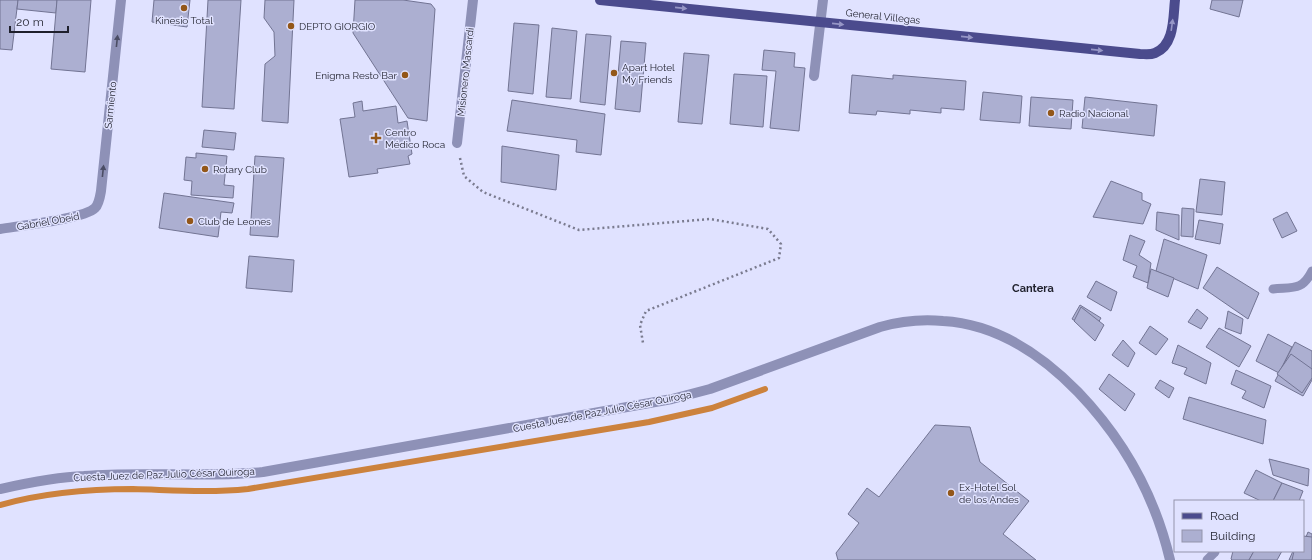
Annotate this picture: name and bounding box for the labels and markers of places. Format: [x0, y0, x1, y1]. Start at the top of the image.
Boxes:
marker: Kinesio Total [179, 3, 189, 13]
place label: Kinesio Total [155, 15, 213, 26]
marker: DEPTO GIORGIO [286, 21, 296, 31]
place label: DEPTO GIORGIO [299, 21, 376, 32]
place label: Apart Hotel My Friends [622, 62, 675, 85]
marker: Apart Hotel My Friends [609, 68, 619, 78]
place label: Enigma Resto Bar [315, 70, 397, 81]
marker: Enigma Resto Bar [400, 70, 410, 80]
marker: Radio Nacional [1046, 108, 1056, 118]
place label: Radio Nacional [1059, 108, 1129, 119]
place label: Centro Médico Roca [385, 127, 445, 150]
marker: Centro Médico Roca [370, 132, 382, 144]
marker: Rotary Club [200, 164, 210, 174]
place label: Rotary Club [213, 164, 267, 175]
marker: Club de Leones [185, 216, 195, 226]
place label: Club de Leones [198, 216, 271, 227]
place label: Ex-Hotel Sol de los Andes [959, 482, 1019, 505]
marker: Ex-Hotel Sol de los Andes [946, 488, 956, 498]

